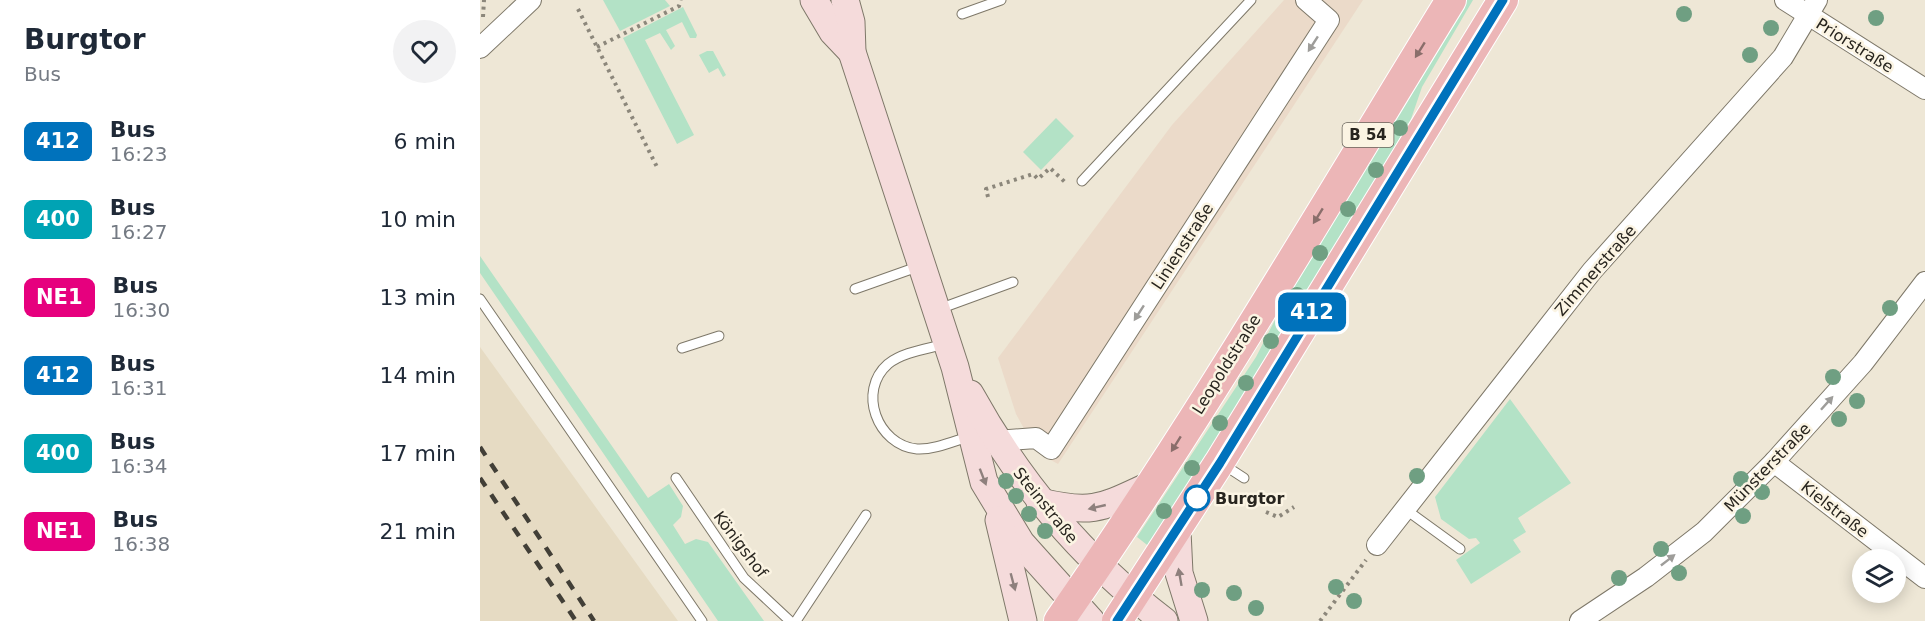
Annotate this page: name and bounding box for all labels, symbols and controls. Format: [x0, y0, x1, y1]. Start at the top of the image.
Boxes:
street label: Priorstraße [1813, 14, 1897, 77]
button: heart [393, 20, 456, 83]
text: Burgtor [24, 23, 146, 56]
one-way arrow [1308, 36, 1319, 52]
one-way arrow [1415, 42, 1426, 58]
text: Bus [24, 62, 61, 86]
text: Bus [110, 117, 155, 142]
road number: B 54 [1342, 123, 1394, 147]
text: 412 [36, 129, 80, 153]
text: 6 min [394, 129, 456, 154]
text: 16:23 [110, 142, 167, 166]
text: Bus [110, 195, 155, 220]
street label: Linienstraße [1148, 200, 1217, 293]
text: 400 [36, 207, 80, 231]
text: 10 min [380, 207, 456, 232]
one-way arrow [1313, 208, 1324, 224]
text: 16:27 [110, 220, 167, 244]
street label: Zimmerstraße [1551, 221, 1640, 320]
text: Bus [113, 273, 158, 298]
text: NE1 [36, 285, 83, 309]
text: 13 min [380, 285, 456, 310]
line badge: 412 [1278, 292, 1346, 332]
text: 16:30 [113, 298, 170, 322]
text: 412 [1290, 300, 1334, 324]
one-way arrow [1133, 305, 1145, 321]
street label: Leopoldstraße [1188, 311, 1265, 418]
text: Bus [110, 351, 155, 376]
text: 412 [36, 363, 80, 387]
text: 14 min [380, 363, 456, 388]
text: 16:31 [110, 376, 167, 400]
one-way arrow [1820, 396, 1833, 411]
street label: Münsterstraße [1720, 419, 1814, 516]
text: Bus [110, 429, 155, 454]
one-way arrow [1171, 436, 1182, 452]
text: 400 [36, 441, 80, 465]
text: 17 min [380, 441, 456, 466]
text: 16:34 [110, 454, 167, 478]
street label: Steinstraße [1009, 464, 1082, 547]
one-way arrow [978, 468, 988, 486]
street label: Kielstraße [1797, 477, 1872, 542]
marker: Burgtor [1184, 485, 1210, 511]
place label: Burgtor [1215, 489, 1285, 508]
one-way arrow [1088, 503, 1106, 513]
text: Bus [113, 507, 158, 532]
street label: Königshof [710, 507, 772, 582]
text: NE1 [36, 519, 83, 543]
text: 21 min [380, 519, 456, 544]
text: 16:38 [113, 532, 170, 556]
map controls [1852, 549, 1906, 603]
button: layers [1852, 549, 1906, 603]
one-way arrow [1660, 554, 1676, 566]
one-way arrow [1175, 567, 1184, 586]
one-way arrow [1009, 573, 1018, 591]

